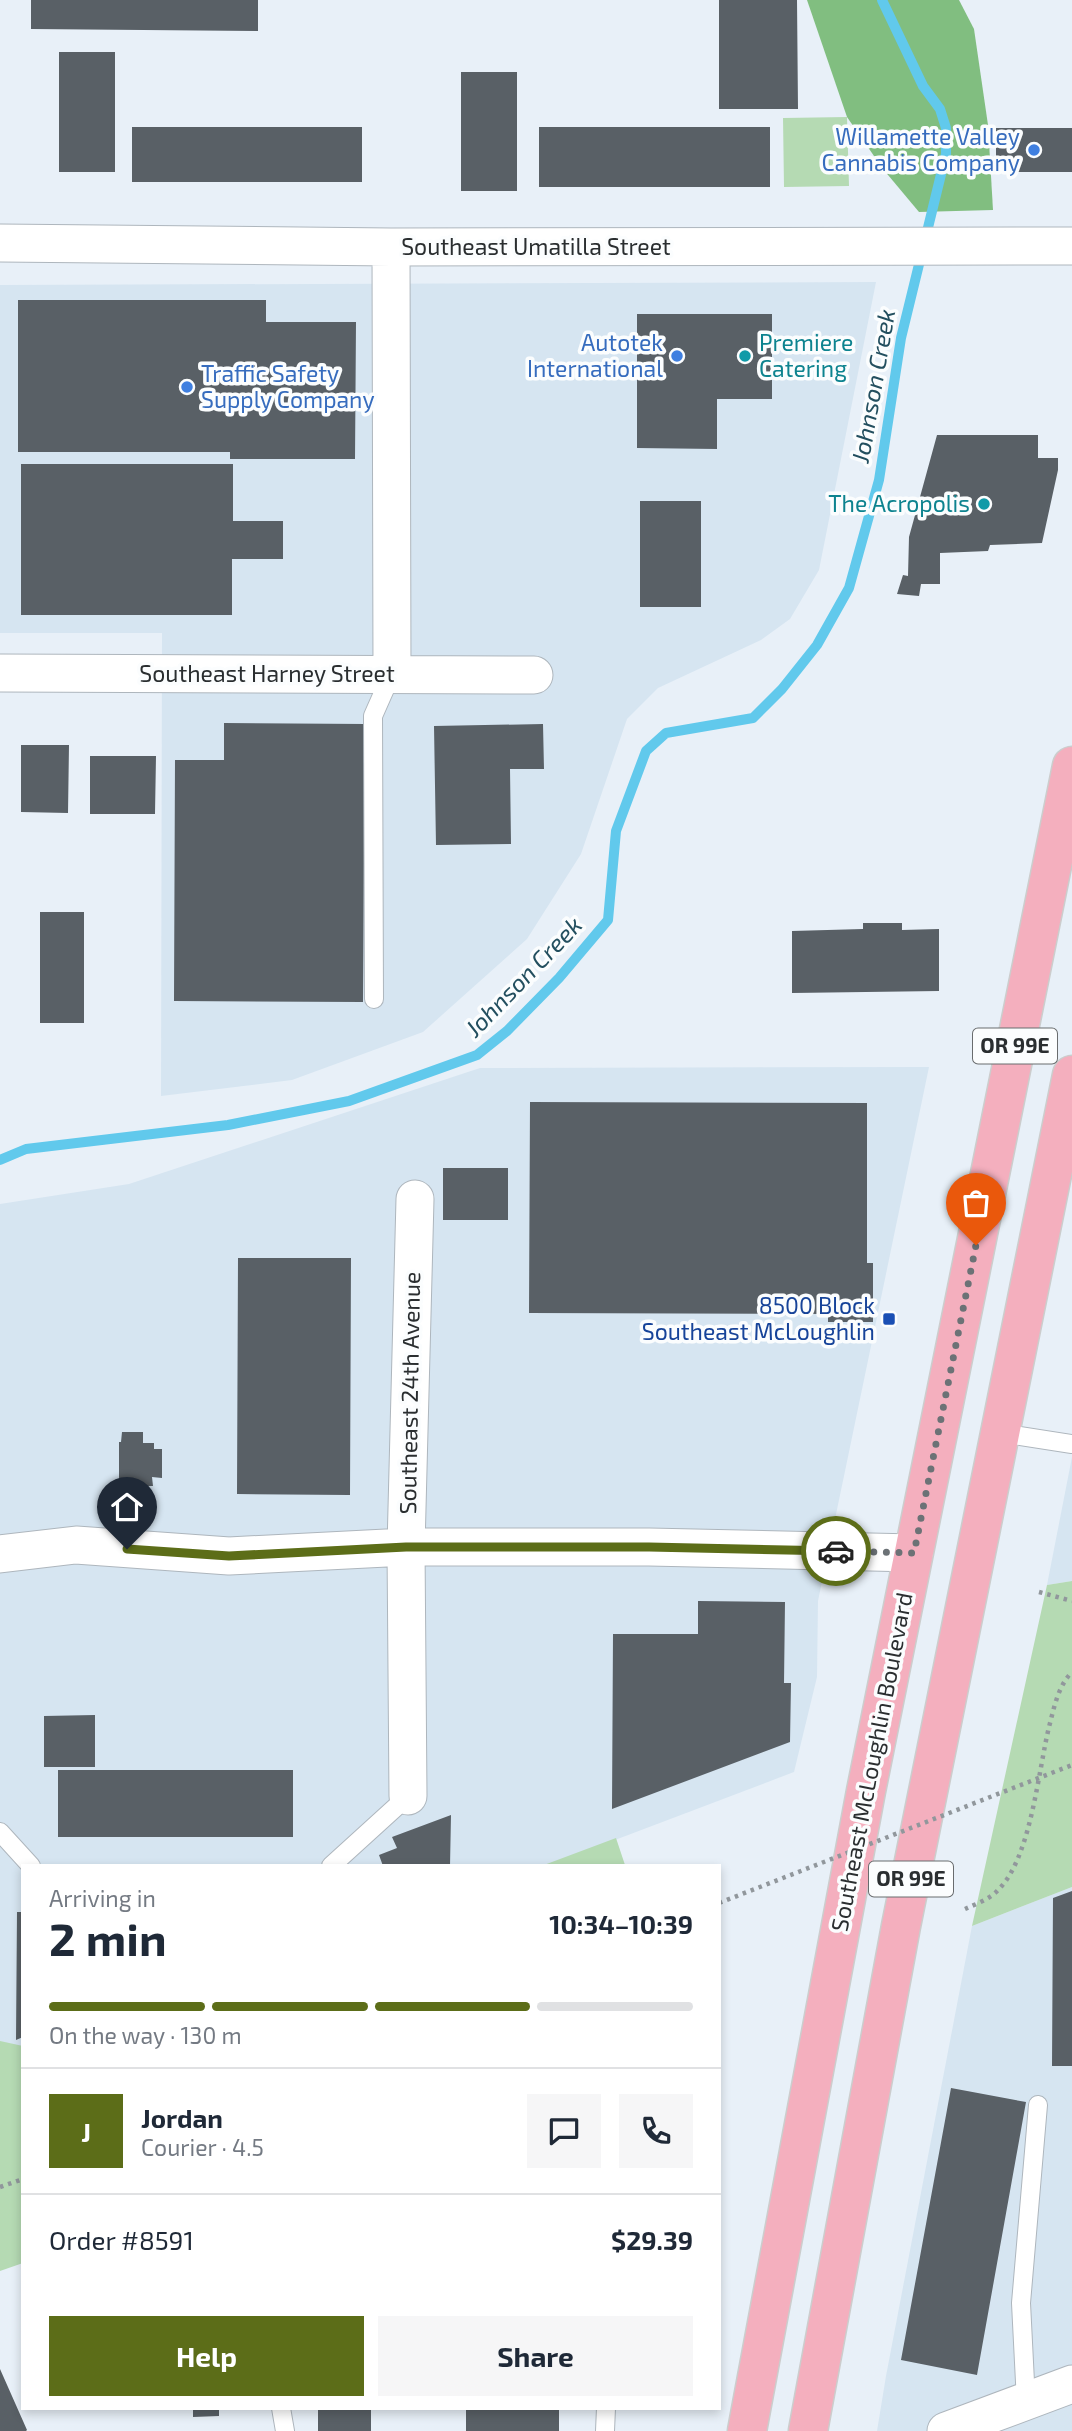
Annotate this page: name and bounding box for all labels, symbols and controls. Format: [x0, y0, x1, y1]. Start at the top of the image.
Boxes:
place label: Willamette Valley Cannabis Company [821, 122, 1020, 176]
marker: Willamette Valley Cannabis Company [1026, 142, 1042, 158]
street label: Southeast Umatilla Street [401, 232, 671, 260]
water label: Johnson Creek [845, 307, 900, 466]
place label: Autotek International [527, 328, 663, 382]
place label: Premiere Catering [759, 328, 853, 382]
marker: Autotek International [669, 348, 685, 364]
marker: Premiere Catering [737, 348, 753, 364]
place label: Traffic Safety Supply Company [201, 359, 375, 413]
marker: Traffic Safety Supply Company [179, 379, 195, 395]
place label: The Acropolis [828, 489, 970, 517]
marker: The Acropolis [976, 496, 992, 512]
street label: Southeast Harney Street [139, 659, 395, 687]
water label: Johnson Creek [458, 910, 587, 1043]
road number: OR 99E [973, 1028, 1057, 1064]
pin [946, 1173, 1006, 1245]
icon: bag [957, 1184, 995, 1222]
street label: Southeast 24th Avenue [393, 1271, 425, 1515]
place label: 8500 Block Southeast McLoughlin [642, 1291, 875, 1345]
marker: 8500 Block Southeast McLoughlin [881, 1311, 897, 1327]
pin [97, 1477, 157, 1549]
icon: home [108, 1488, 146, 1526]
courier [801, 1516, 871, 1586]
icon: car [817, 1532, 855, 1570]
street label: Southeast McLoughlin Boulevard [824, 1590, 918, 1934]
road number: OR 99E [869, 1862, 953, 1896]
text: Arriving in [49, 1884, 156, 1912]
text: 10:34–10:39 [549, 1908, 693, 1939]
text: 2 min [49, 1910, 167, 1965]
text: On the way · 130 m [49, 2021, 242, 2049]
button: chat [527, 2094, 601, 2168]
button: phone [619, 2094, 693, 2168]
text: Jordan [141, 2102, 223, 2133]
text: J [81, 2116, 91, 2147]
text: Courier · 4.5 [141, 2133, 264, 2161]
text: Order #8591 [49, 2224, 194, 2255]
text: $29.39 [611, 2224, 693, 2255]
button: Help [49, 2316, 364, 2396]
button: Share [378, 2316, 693, 2396]

